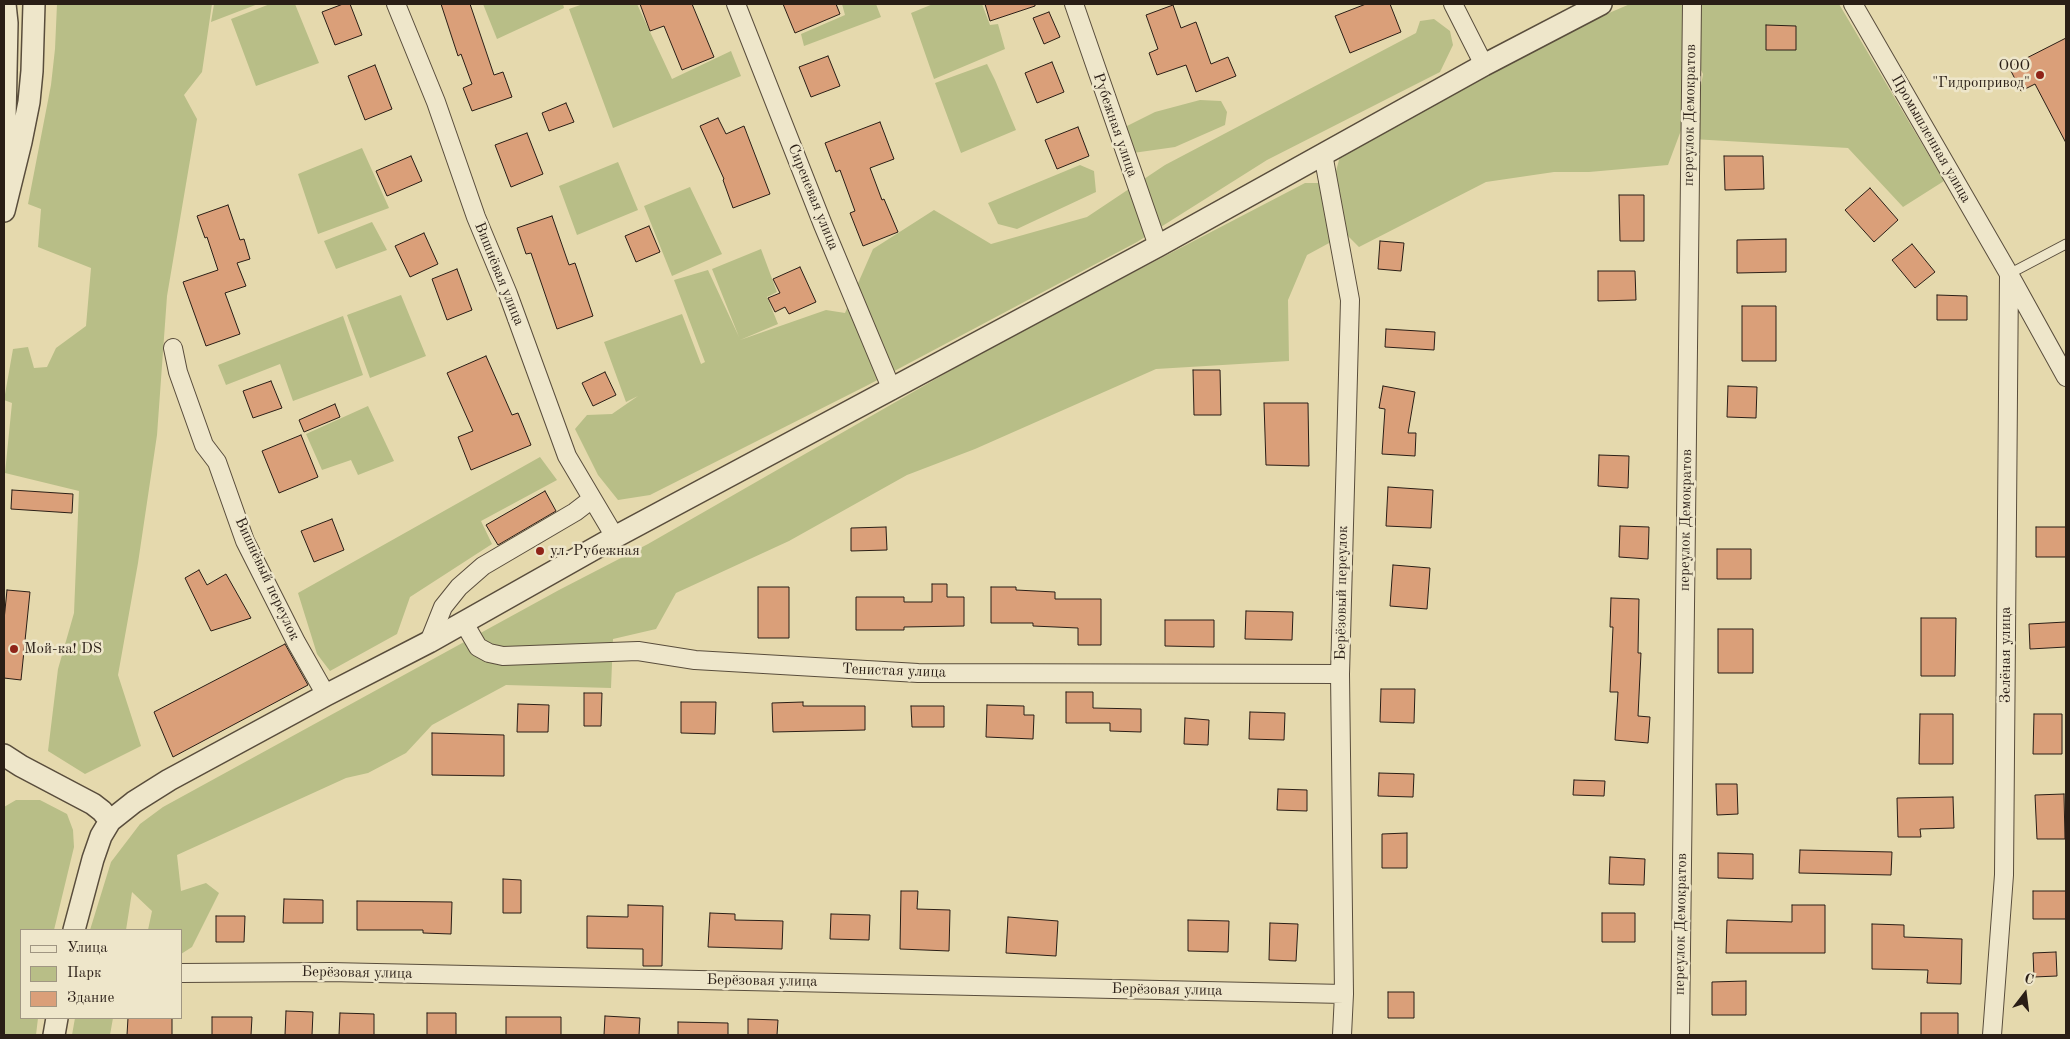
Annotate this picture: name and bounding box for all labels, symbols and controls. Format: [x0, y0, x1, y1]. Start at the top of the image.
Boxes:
street label: переулок Демократов [1680, 44, 1700, 186]
place label: ООО "Гидропривод" [1932, 57, 2030, 92]
marker: ООО "Гидропривод" [2034, 69, 2046, 81]
street label: Рубежная улица [1089, 70, 1141, 180]
street label: Промышленная улица [1887, 72, 1975, 206]
street label: Сиреневая улица [784, 141, 842, 253]
street label: Вишнёвая улица [470, 220, 528, 328]
street label: переулок Демократов [1676, 449, 1696, 591]
street label: Вишнёвый переулок [231, 515, 303, 643]
street label: Берёзовый переулок [1332, 525, 1352, 661]
place label: ул. Рубежная [550, 542, 640, 560]
marker: ул. Рубежная [534, 545, 546, 557]
street label: Зелёная улица [1997, 607, 2015, 703]
place label: Мой-ка! DS [24, 640, 102, 658]
marker: Мой-ка! DS [8, 643, 20, 655]
street label: Тенистая улица [842, 660, 946, 682]
street label: переулок Демократов [1671, 853, 1691, 995]
legend [20, 929, 182, 1019]
text: Улица [67, 941, 108, 956]
street label: Берёзовая улица [301, 963, 413, 983]
text: Парк [67, 966, 102, 981]
north arrow [2000, 969, 2050, 1019]
street label: Берёзовая улица [706, 971, 818, 991]
text: С [2023, 972, 2035, 987]
street label: Берёзовая улица [1111, 980, 1223, 1000]
text: Здание [67, 991, 114, 1006]

